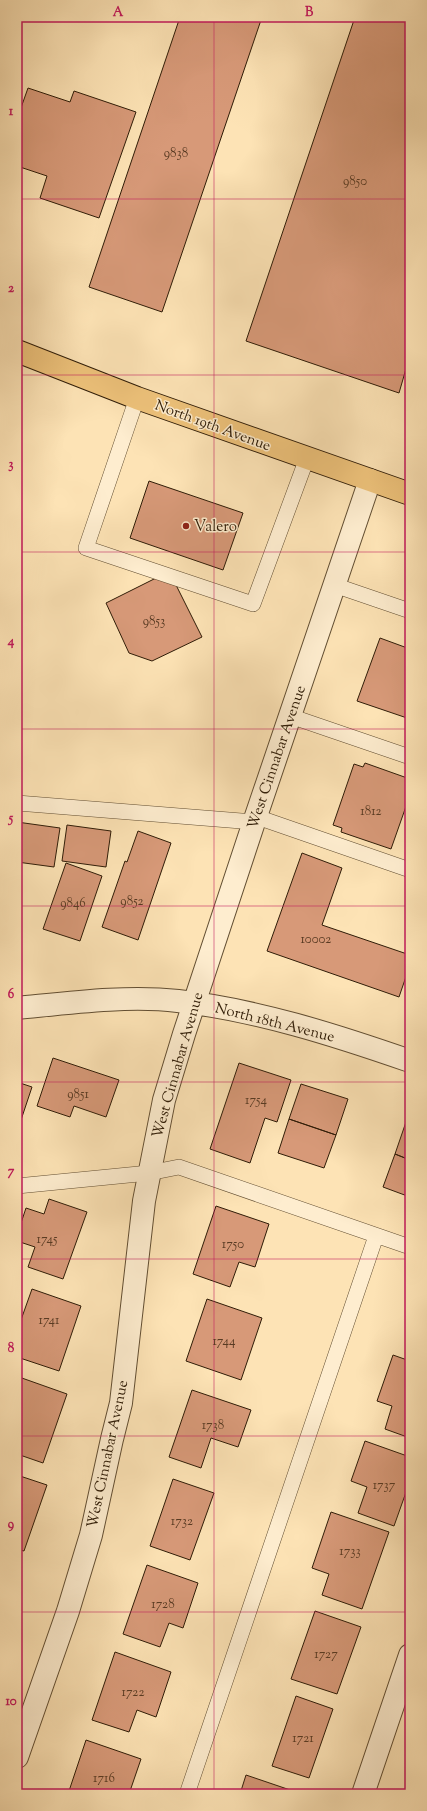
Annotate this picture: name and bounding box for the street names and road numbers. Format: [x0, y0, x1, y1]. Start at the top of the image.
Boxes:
street label: North 19th Avenue [152, 396, 273, 457]
street label: West Cinnabar Avenue [243, 683, 312, 832]
street label: West Cinnabar Avenue [148, 990, 209, 1141]
street label: North 18th Avenue [213, 998, 337, 1048]
street label: West Cinnabar Avenue [83, 1378, 134, 1530]

